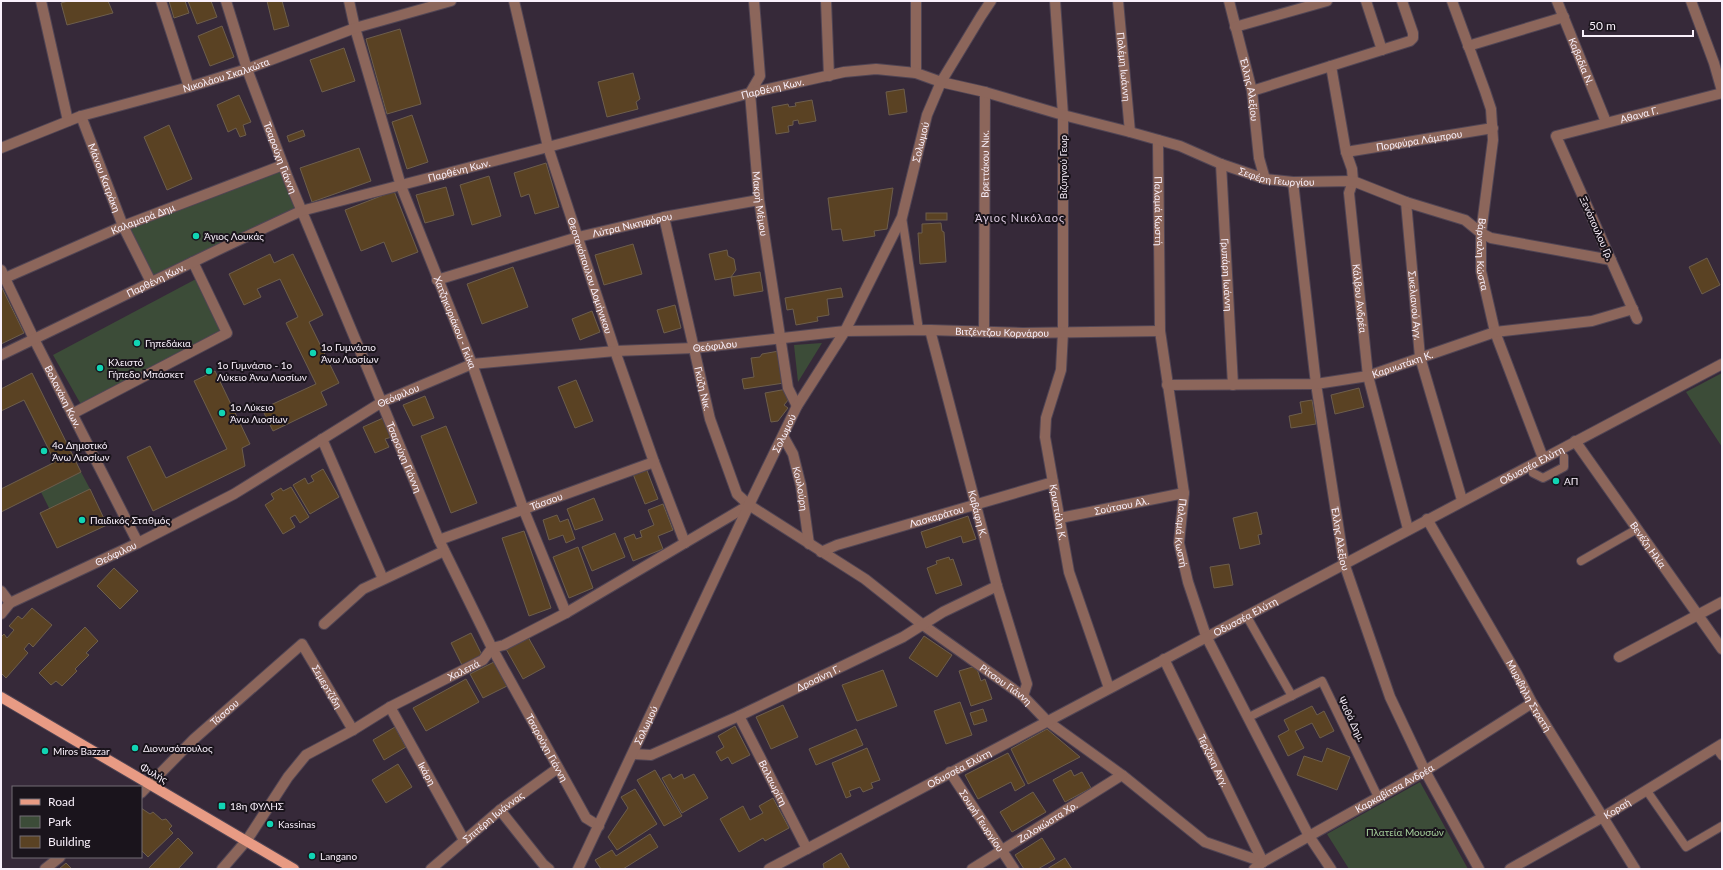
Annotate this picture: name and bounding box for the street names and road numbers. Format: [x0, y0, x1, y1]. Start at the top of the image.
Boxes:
street label: Πολέμη Ιωάννη [1115, 32, 1133, 102]
street label: Καβαδία Ν. [1566, 36, 1596, 87]
street label: Νικολάου Σκαλκώτα [181, 55, 271, 94]
street label: Έλλης Αλεξίου [1238, 56, 1261, 122]
street label: Παρθένη Κων. [740, 75, 805, 101]
street label: Αθανα Γ. [1619, 104, 1659, 125]
street label: Τσαρούχη Γιάννη [261, 120, 300, 195]
street label: Σολωμού [910, 120, 931, 163]
street label: Πορφύρα Λάμπρου [1375, 127, 1463, 153]
street label: Βρεττάκου Νικ. [979, 130, 991, 198]
street label: Βιζυηνού Γεωρ [1057, 134, 1069, 199]
street label: Μάνου Κατράκη [86, 141, 123, 214]
street label: Παρθένη Κων. [426, 156, 492, 184]
street label: Σεφέρη Γεωργίου [1237, 164, 1314, 188]
street label: Μακρή Μέμου [751, 171, 770, 237]
street label: Παλαμά Κωστή [1152, 176, 1165, 246]
street label: Ξενόπουλου Γρ. [1578, 194, 1616, 262]
street label: Καλαμαρά Δημ [109, 201, 176, 237]
street label: Λύτρα Νικηφόρου [591, 210, 673, 240]
street label: Θεοτοκόπουλου Δομήνικου [565, 216, 615, 335]
street label: Βάρναλη Κώστα [1475, 217, 1491, 292]
street label: Γρυπάρη Ιωάννη [1219, 238, 1235, 312]
street label: Παρθένη Κων. [124, 261, 187, 299]
street label: Κάλβου Ανδρέα [1350, 263, 1370, 334]
street label: Σικελιανού Αγγ. [1406, 270, 1424, 341]
street label: Χατζηκυριάκου - Γκίκα [432, 274, 479, 370]
street label: Βιτζέντζου Κορνάρου [955, 325, 1049, 339]
street label: Θεόφιλου [692, 337, 738, 354]
street label: Καρυωτάκη Κ. [1370, 348, 1435, 380]
street label: Βολανάκη Κων. [42, 363, 84, 430]
street label: Γκύζη Νικ. [692, 365, 714, 412]
street label: Θεόφιλου [375, 381, 421, 410]
street label: Σολωμού [769, 412, 798, 454]
street label: Τσαρούχη Γιάννη [384, 420, 425, 494]
street label: Οδυσσέα Ελύτη [1497, 443, 1566, 487]
street label: Κουλούρη [790, 465, 810, 512]
street label: Κρυστάλη Κ. [1047, 483, 1069, 541]
street label: Καβάφη Κ. [966, 489, 990, 539]
street label: Τάσσου [528, 490, 564, 513]
street label: Σούτσου Αλ. [1093, 494, 1150, 517]
street label: Παλαμά Κωστή [1173, 498, 1190, 569]
street label: Λασκαράτου [908, 502, 965, 530]
street label: Έλλης Αλεξίου [1329, 506, 1352, 572]
street label: Βενέζη Ηλία [1628, 519, 1669, 570]
street label: Θεόφιλου [93, 539, 138, 568]
street label: Οδυσσέα Ελύτη [1211, 595, 1280, 639]
street label: Χαλεπά [446, 657, 481, 683]
street label: Μυριβήλη Στρατή [1504, 658, 1554, 734]
street label: Ρίτσου Γιάννη [978, 661, 1035, 708]
street label: Δροσίνη Γ. [794, 662, 842, 694]
street label: Σεμερτζίδη [310, 663, 345, 711]
street label: Ψαθά Δημ. [1336, 694, 1368, 744]
street label: Τάσσου [208, 697, 241, 728]
street label: Σολωμού [631, 704, 660, 746]
street label: Τσαρούχη Γιάννη [524, 712, 571, 784]
street label: Τερζάκη Αγγ. [1196, 732, 1231, 789]
street label: Οδυσσέα Ελύτη [925, 746, 993, 790]
street label: Βαλαωρίτη [756, 758, 790, 808]
street label: Φυλής [138, 760, 170, 786]
street label: Ικάρη [416, 760, 438, 787]
street label: Καρκαβίτσα Ανδρέα [1353, 761, 1436, 815]
street label: Σουρή Γεωργίου [957, 787, 1007, 854]
street label: Σπιτέρη Ιωάννας [460, 789, 526, 845]
street label: Κοραή [1601, 796, 1633, 821]
street label: Ζαλοκώστα Χρ. [1015, 798, 1080, 845]

